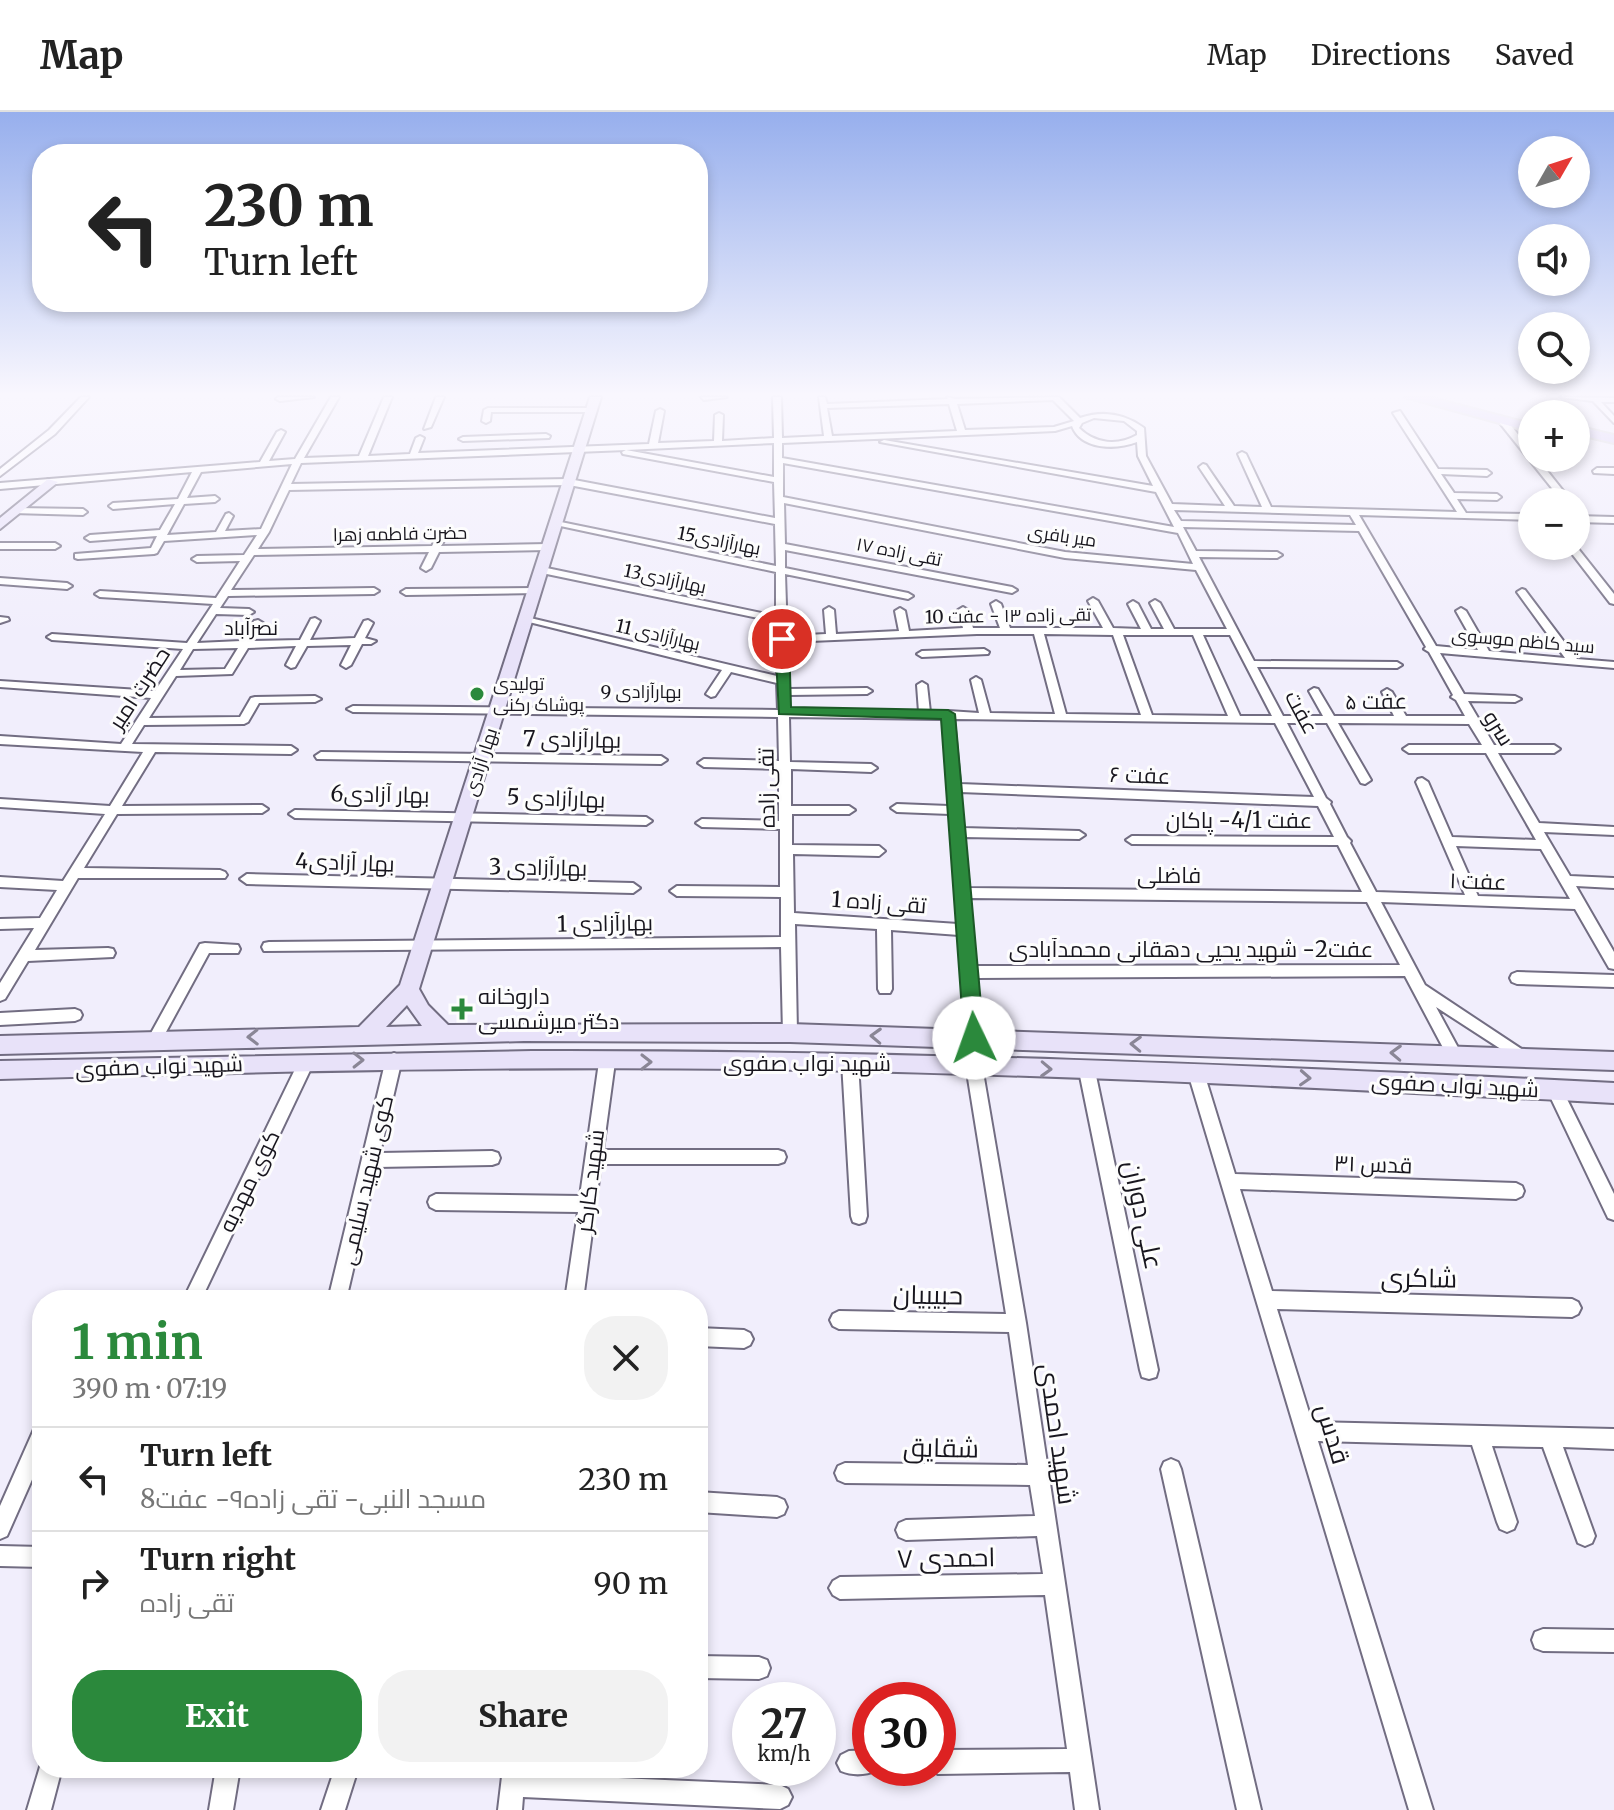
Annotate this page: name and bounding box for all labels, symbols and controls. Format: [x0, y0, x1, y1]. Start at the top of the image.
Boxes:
text: Map [40, 32, 124, 79]
text: Map [1207, 37, 1267, 73]
text: Directions [1311, 37, 1451, 73]
text: Saved [1495, 37, 1574, 73]
north arrow [1518, 136, 1590, 208]
map controls [1518, 136, 1590, 560]
text: 230 m [204, 171, 374, 241]
icon: left [72, 176, 176, 280]
button: sound [1518, 224, 1590, 296]
text: Turn left [204, 240, 358, 285]
button: search [1518, 312, 1590, 384]
button: + [1518, 400, 1590, 472]
button: − [1518, 488, 1590, 560]
street label: میر بافری [1026, 519, 1098, 552]
street label: حضرت فاطمه زهرا [333, 521, 467, 546]
street label: بهارآزادی15 [676, 521, 763, 560]
street label: تقی زاده ۱۷ [855, 532, 944, 571]
street label: بهارآزادی13 [622, 559, 709, 598]
street label: تقی زاده ۱۳ - عفت 10 [925, 603, 1092, 628]
pin [748, 605, 816, 673]
street label: بهارآزادی 11 [614, 614, 703, 655]
district label: نصرآباد [224, 615, 278, 640]
icon: arrive [760, 617, 804, 661]
street label: سید کاظم موسوی [1450, 623, 1596, 659]
street label: حضرت امیر [101, 642, 176, 736]
place label: تولیدی پوشاک رکنی [493, 672, 584, 717]
street label: بهارآزادی 9 [600, 680, 682, 703]
marker: تولیدی پوشاک رکنی [468, 685, 486, 703]
street label: عفت [1279, 686, 1325, 738]
street label: عفت ۵ [1345, 686, 1407, 716]
street label: سرو [1477, 705, 1521, 751]
street label: بهارآزادی 7 [523, 724, 621, 754]
street label: بهار آزادی [459, 725, 502, 799]
street label: تقی زاده [751, 748, 781, 828]
street label: عفت ۶ [1109, 760, 1171, 790]
street label: بهار آزادی6 [330, 779, 430, 809]
street label: بهارآزادی 5 [506, 782, 606, 814]
street label: عفت 4/1- پاکان [1166, 806, 1312, 835]
street label: بهار آزادی4 [295, 846, 395, 878]
street label: بهارآزادی 3 [489, 852, 587, 882]
street label: فاضلی [1137, 861, 1201, 889]
street label: عفت ۱ [1449, 866, 1507, 896]
street label: تقی زاده 1 [831, 885, 927, 919]
street label: بهارآزادی 1 [557, 908, 653, 938]
street label: عفت2- شهید یحیی دهقانی محمدآبادی [1009, 935, 1373, 963]
place label: داروخانه دکتر میرشمسی [478, 982, 619, 1035]
position arrow [932, 996, 1016, 1080]
marker: داروخانه دکتر میرشمسی [453, 1000, 471, 1018]
one-way arrow [869, 1027, 882, 1044]
one-way arrow [246, 1029, 259, 1046]
one-way arrow [1129, 1035, 1142, 1052]
one-way arrow [1389, 1044, 1402, 1061]
street label: شهید نواب صفوی [75, 1049, 243, 1083]
street label: شهید نواب صفوی [723, 1049, 891, 1077]
one-way arrow [352, 1052, 365, 1069]
one-way arrow [640, 1053, 653, 1071]
one-way arrow [1040, 1061, 1053, 1078]
street label: شهید نواب صفوی [1370, 1067, 1540, 1103]
one-way arrow [1299, 1069, 1312, 1086]
street label: کوی شهید سلیمی [333, 1092, 399, 1268]
street label: کوی مهدیه [212, 1125, 286, 1237]
street label: شهید کارگر [570, 1128, 610, 1236]
street label: قدس ۳۱ [1333, 1149, 1413, 1179]
street label: علی دوران [1116, 1157, 1171, 1272]
street label: شاکری [1380, 1260, 1458, 1295]
street label: حبیبیان [893, 1277, 963, 1312]
text: 1 min [72, 1312, 203, 1372]
button: close [584, 1316, 668, 1400]
street label: شهید احمدی [1032, 1361, 1085, 1507]
text: 390 m · 07:19 [72, 1372, 227, 1405]
street label: قدس [1309, 1400, 1358, 1468]
street label: شقایق [903, 1430, 979, 1465]
text: Turn left [140, 1436, 272, 1474]
icon: left [72, 1457, 116, 1501]
text: 230 m [578, 1460, 668, 1498]
text: مسجد النبی- تقی زاده۹- عفت8 [140, 1482, 486, 1515]
text: Turn right [140, 1540, 296, 1578]
street label: احمدی ۷ [896, 1540, 996, 1575]
icon: right [72, 1561, 116, 1605]
text: 90 m [594, 1564, 668, 1602]
text: تقی زاده [140, 1586, 234, 1619]
button: Exit [72, 1670, 362, 1762]
button: Share [378, 1670, 668, 1762]
speed limit sign: 30 [852, 1682, 956, 1786]
text: 27 [761, 1699, 807, 1749]
text: km/h [758, 1741, 810, 1766]

